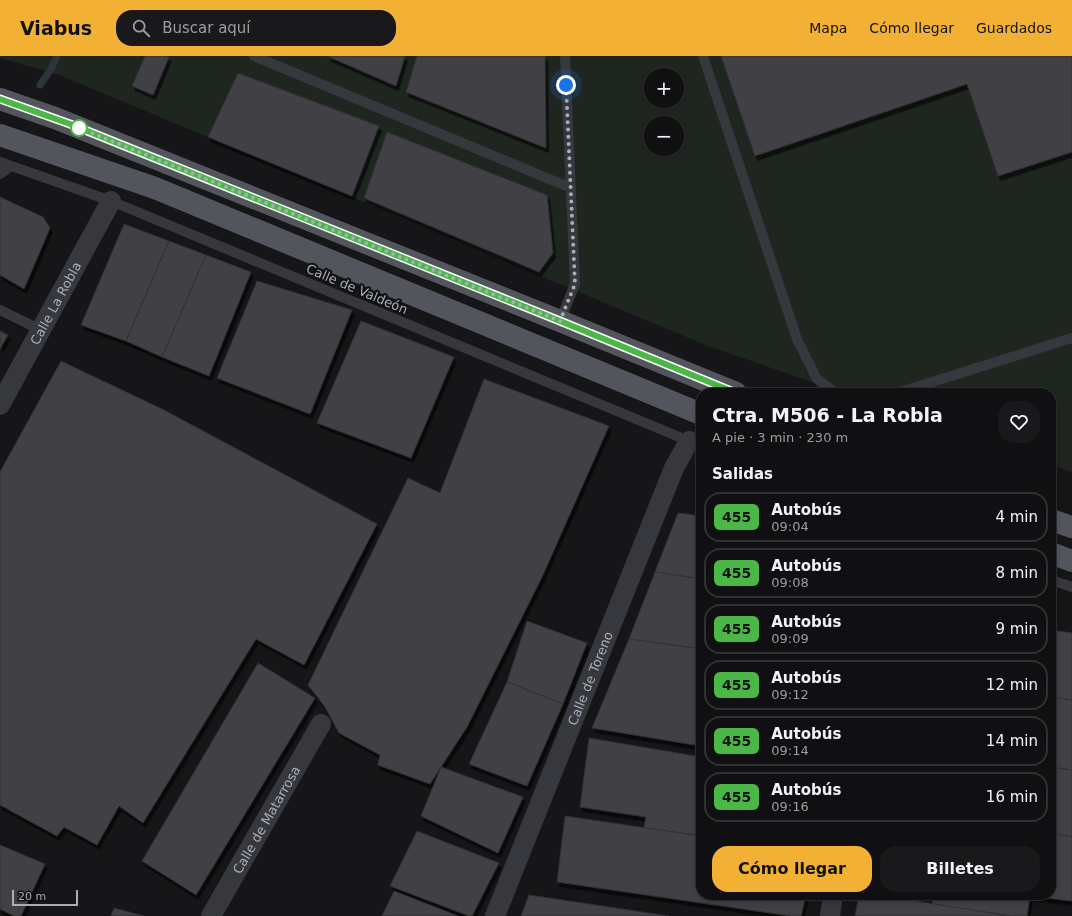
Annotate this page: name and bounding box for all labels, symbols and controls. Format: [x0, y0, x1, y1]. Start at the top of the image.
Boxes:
search box [116, 10, 396, 46]
text: Viabus [20, 17, 92, 39]
icon: search [130, 17, 152, 39]
text: Buscar aquí [162, 19, 251, 37]
text: Mapa [809, 20, 847, 36]
text: Cómo llegar [869, 20, 954, 36]
text: Guardados [976, 20, 1052, 36]
map controls [644, 68, 684, 156]
button: + [644, 68, 684, 108]
your location [556, 75, 576, 95]
button: − [644, 116, 684, 156]
unlabelled marker [70, 119, 88, 137]
street label: Calle La Robla [27, 259, 84, 347]
street label: Calle de Valdeón [304, 261, 410, 317]
button: heart [998, 401, 1040, 443]
text: Ctra. M506 - La Robla [712, 404, 943, 426]
text: A pie · 3 min · 230 m [712, 430, 848, 445]
text: Salidas [712, 465, 773, 483]
text: Autobús [771, 501, 841, 519]
text: 4 min [995, 508, 1038, 526]
text: 455 [722, 509, 751, 525]
text: 09:04 [771, 519, 809, 534]
text: Autobús [771, 557, 841, 575]
text: 8 min [995, 564, 1038, 582]
text: 455 [722, 565, 751, 581]
text: 09:08 [771, 575, 809, 590]
text: Autobús [771, 613, 841, 631]
text: 9 min [995, 620, 1038, 638]
text: 455 [722, 621, 751, 637]
street label: Calle de Toreno [565, 629, 615, 727]
text: 09:09 [771, 631, 809, 646]
text: Autobús [771, 669, 841, 687]
text: 12 min [986, 676, 1038, 694]
text: 455 [722, 677, 751, 693]
text: 09:12 [771, 687, 809, 702]
text: Autobús [771, 725, 841, 743]
text: 14 min [986, 732, 1038, 750]
text: 455 [722, 733, 751, 749]
text: 09:14 [771, 743, 809, 758]
street label: Calle de Matarrosa [229, 763, 303, 876]
text: Autobús [771, 781, 841, 799]
text: 16 min [986, 788, 1038, 806]
text: 455 [722, 789, 751, 805]
text: 09:16 [771, 799, 809, 814]
button: Cómo llegar [712, 846, 872, 892]
button: Billetes [880, 846, 1040, 892]
scale bar [12, 888, 78, 907]
text: 20 m [18, 890, 46, 903]

